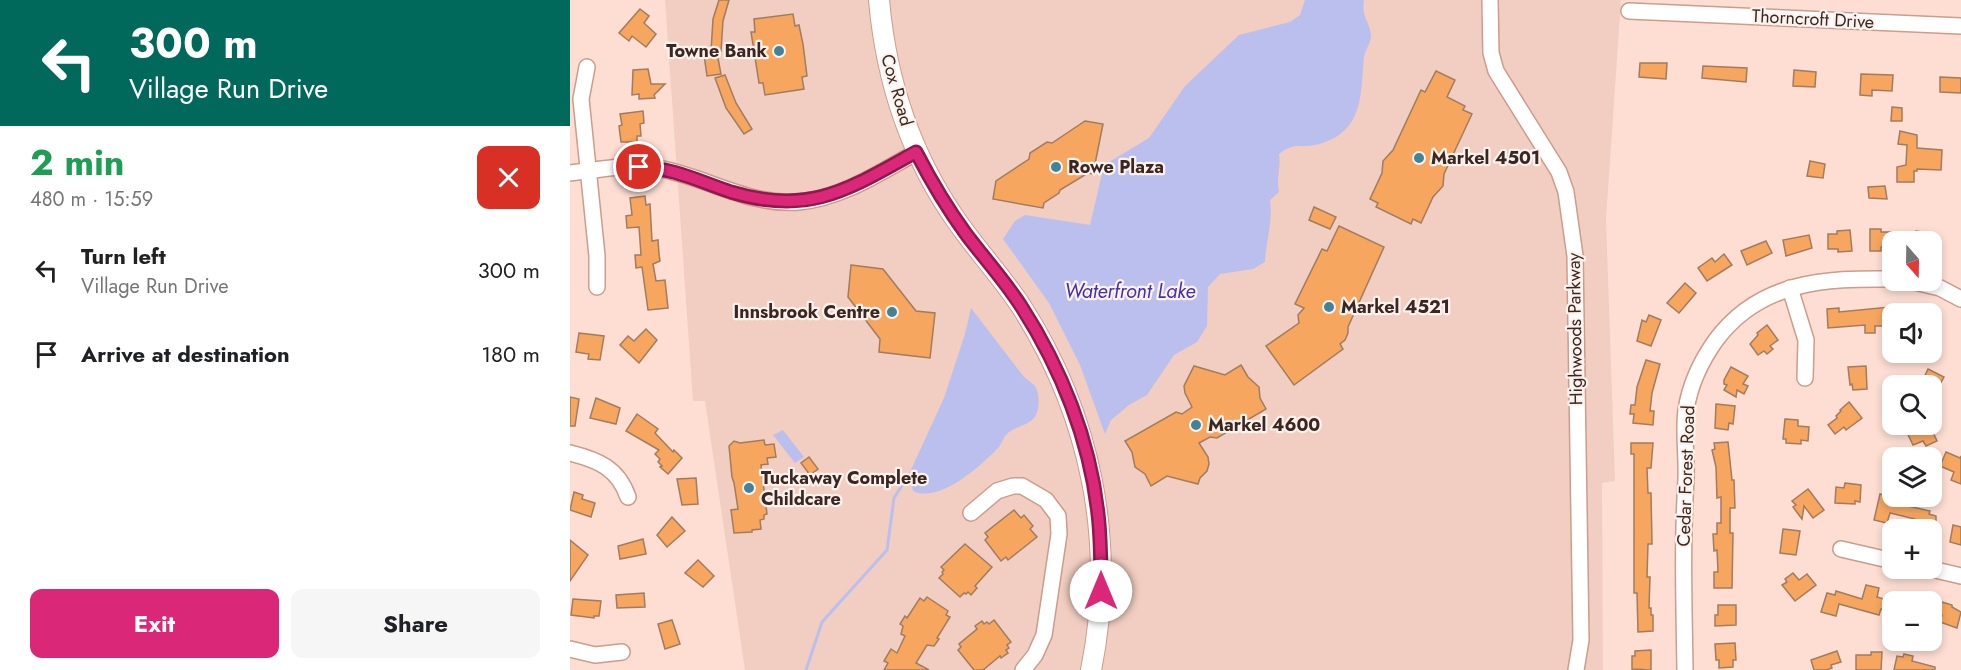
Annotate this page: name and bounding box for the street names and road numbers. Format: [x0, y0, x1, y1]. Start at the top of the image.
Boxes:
street label: Thorncroft Drive [1751, 3, 1875, 35]
street label: Cox Road [874, 51, 920, 129]
street label: Highwoods Parkway [1561, 252, 1589, 406]
street label: Cedar Forest Road [1671, 405, 1701, 547]

